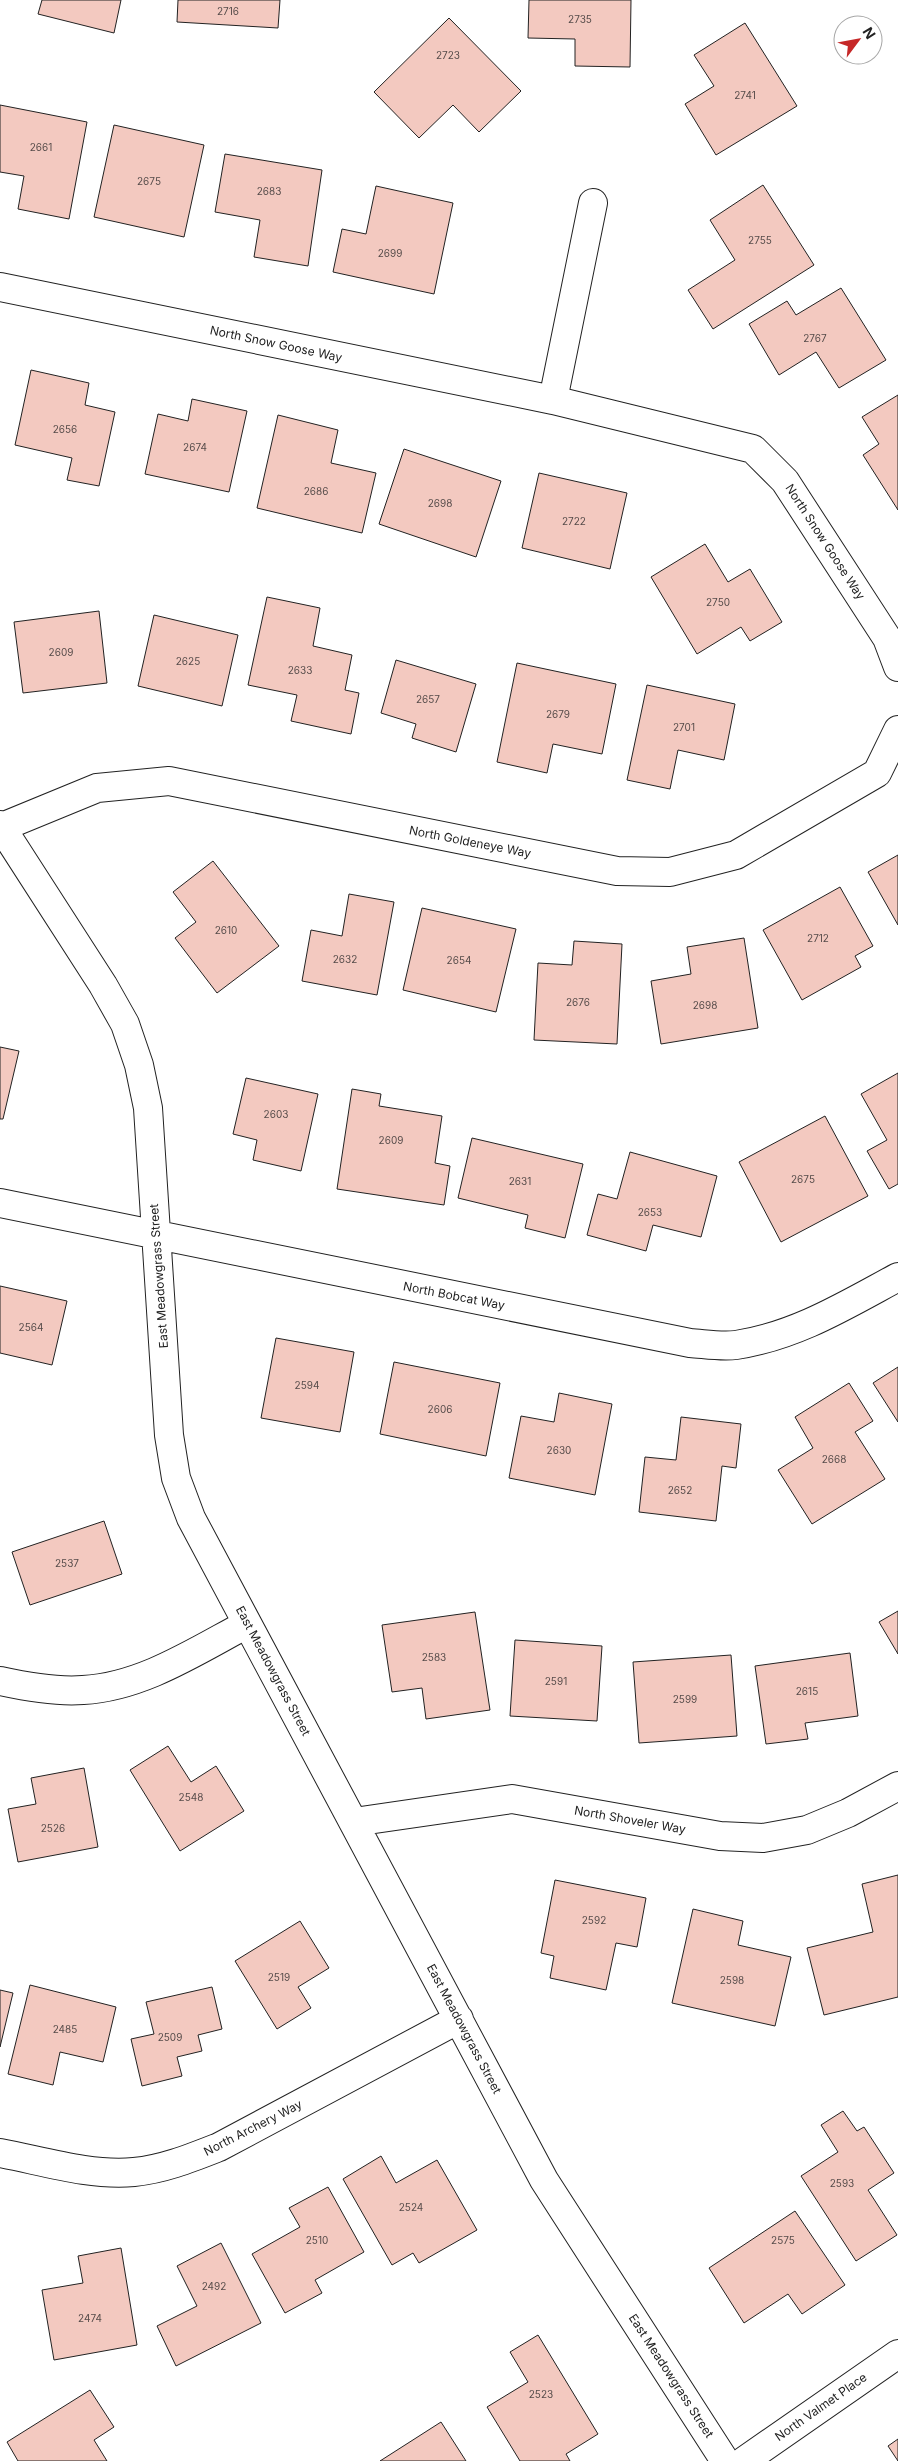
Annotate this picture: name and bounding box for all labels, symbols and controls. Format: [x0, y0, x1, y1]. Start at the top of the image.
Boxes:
house number: 2716 [217, 5, 239, 17]
house number: 2735 [568, 13, 592, 25]
north arrow [833, 15, 883, 65]
text: N [859, 24, 879, 42]
house number: 2723 [436, 49, 460, 61]
house number: 2741 [734, 89, 756, 101]
house number: 2661 [30, 141, 52, 153]
house number: 2675 [137, 175, 161, 187]
house number: 2683 [257, 185, 281, 197]
house number: 2755 [748, 234, 772, 246]
house number: 2699 [378, 247, 402, 259]
street label: North Snow Goose Way [209, 322, 344, 365]
house number: 2767 [803, 332, 827, 344]
house number: 2656 [53, 423, 77, 435]
house number: 2674 [183, 441, 207, 453]
street label: North Snow Goose Way [782, 481, 869, 603]
house number: 2686 [304, 485, 328, 497]
house number: 2698 [428, 497, 452, 509]
house number: 2722 [562, 515, 586, 527]
house number: 2750 [706, 596, 730, 608]
house number: 2609 [49, 646, 73, 658]
house number: 2625 [176, 655, 200, 667]
house number: 2633 [288, 664, 312, 676]
house number: 2657 [416, 693, 440, 705]
house number: 2679 [546, 708, 570, 720]
house number: 2701 [673, 721, 695, 733]
street label: North Goldeneye Way [408, 822, 533, 861]
house number: 2610 [215, 924, 237, 936]
house number: 2712 [807, 932, 829, 944]
house number: 2632 [333, 953, 357, 965]
house number: 2654 [447, 954, 471, 966]
house number: 2676 [566, 996, 590, 1008]
house number: 2698 [693, 999, 717, 1011]
house number: 2603 [264, 1108, 288, 1120]
house number: 2609 [379, 1134, 403, 1146]
house number: 2675 [791, 1173, 815, 1185]
house number: 2631 [509, 1175, 531, 1187]
street label: East Meadowgrass Street [146, 1203, 171, 1349]
house number: 2653 [638, 1206, 662, 1218]
street label: North Bobcat Way [402, 1278, 506, 1313]
house number: 2564 [19, 1321, 43, 1333]
house number: 2594 [295, 1379, 319, 1391]
house number: 2606 [428, 1403, 452, 1415]
house number: 2630 [547, 1444, 571, 1456]
house number: 2668 [822, 1453, 846, 1465]
house number: 2652 [668, 1484, 692, 1496]
house number: 2537 [55, 1557, 79, 1569]
street label: East Meadowgrass Street [233, 1603, 314, 1738]
house number: 2583 [422, 1651, 446, 1663]
house number: 2591 [545, 1675, 567, 1687]
house number: 2615 [796, 1685, 818, 1697]
house number: 2599 [673, 1693, 697, 1705]
house number: 2548 [179, 1791, 203, 1803]
street label: North Shoveler Way [573, 1802, 687, 1837]
house number: 2526 [41, 1822, 65, 1834]
house number: 2592 [582, 1914, 606, 1926]
street label: East Meadowgrass Street [424, 1961, 505, 2096]
house number: 2519 [268, 1971, 290, 1983]
house number: 2598 [720, 1974, 744, 1986]
house number: 2485 [53, 2023, 77, 2035]
house number: 2509 [158, 2031, 182, 2043]
street label: North Archery Way [201, 2096, 305, 2159]
house number: 2593 [830, 2177, 854, 2189]
house number: 2524 [399, 2201, 423, 2213]
house number: 2510 [306, 2234, 328, 2246]
house number: 2575 [771, 2234, 795, 2246]
house number: 2492 [202, 2280, 226, 2292]
street label: East Meadowgrass Street [626, 2311, 717, 2441]
house number: 2474 [78, 2312, 102, 2324]
street label: North Valmet Place [772, 2369, 870, 2444]
house number: 2523 [529, 2388, 553, 2400]

